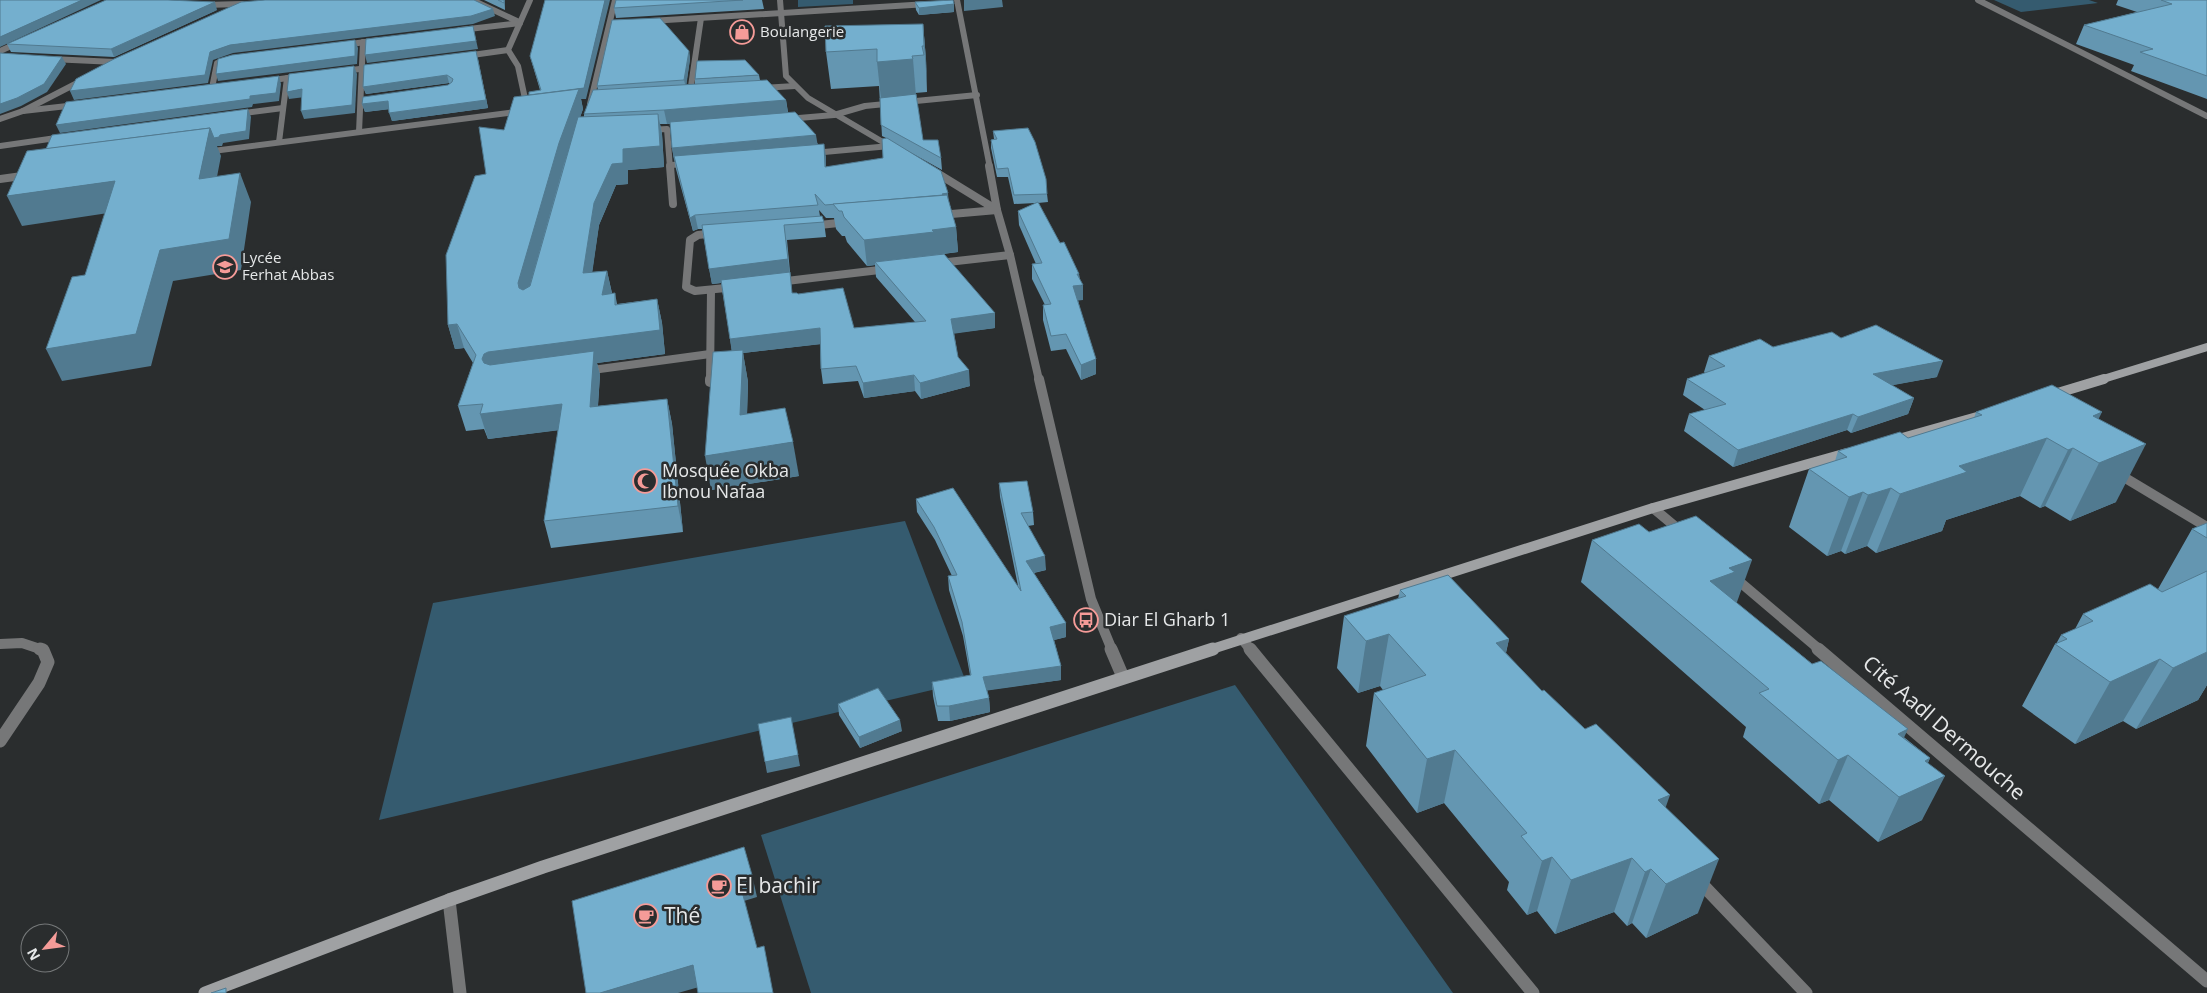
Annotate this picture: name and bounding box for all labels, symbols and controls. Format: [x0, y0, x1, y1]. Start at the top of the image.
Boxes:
shop icon: Boulangerie [729, 19, 755, 45]
place label: Boulangerie [760, 21, 844, 41]
place label: Lycée Ferhat Abbas [242, 247, 334, 284]
school or university icon: Lycée Ferhat Abbas [212, 254, 238, 280]
place label: Mosquée Okba Ibnou Nafaa [662, 458, 789, 503]
mosque icon: Mosquée Okba Ibnou Nafaa [632, 468, 658, 494]
bus stop icon: Diar El Gharb 1 [1073, 607, 1099, 633]
place label: Diar El Gharb 1 [1104, 607, 1230, 631]
street label: Cité Aadl Dermouche [1857, 649, 2032, 806]
place label: El bachir [736, 871, 820, 899]
cafe icon: El bachir [706, 873, 732, 899]
place label: Thé [664, 901, 700, 929]
cafe icon: Thé [633, 903, 659, 929]
north arrow [20, 923, 70, 973]
text: N [22, 945, 44, 964]

